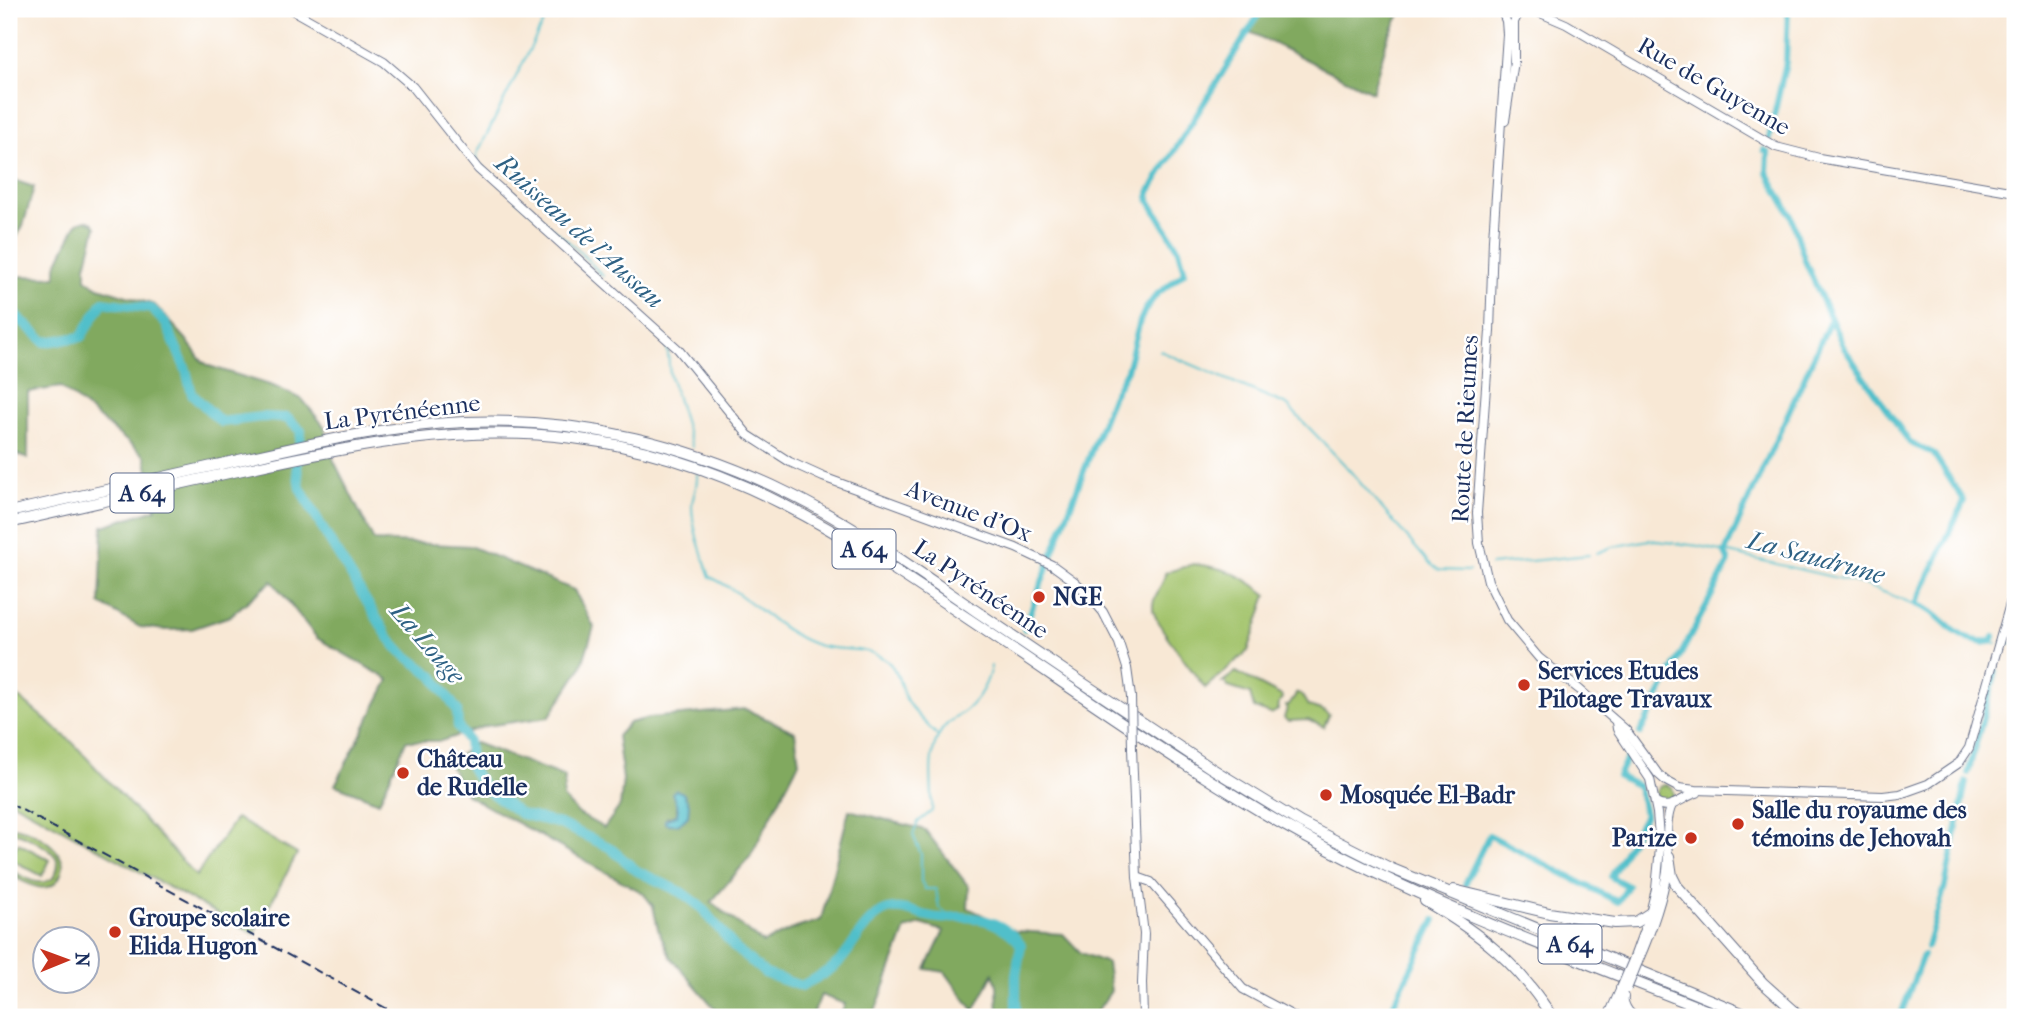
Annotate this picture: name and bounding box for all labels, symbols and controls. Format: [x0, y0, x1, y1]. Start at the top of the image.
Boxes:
street label: Rue de Guyenne [1633, 31, 1795, 141]
water label: Ruisseau de l'Aussau [488, 146, 670, 315]
street label: Route de Rieumes [1446, 334, 1484, 524]
street label: La Pyrénéenne [322, 389, 482, 435]
road number: A 64 [110, 474, 174, 512]
street label: Avenue d'Ox [901, 474, 1036, 548]
water label: La Saudrune [1742, 524, 1889, 591]
road number: A 64 [832, 530, 896, 568]
street label: La Pyrénéenne [908, 533, 1054, 645]
place label: NGE [1053, 583, 1103, 611]
marker: NGE [1031, 589, 1047, 605]
water label: La Louge [383, 595, 472, 691]
place label: Services Etudes Pilotage Travaux [1538, 657, 1712, 713]
marker: Services Etudes Pilotage Travaux [1516, 677, 1532, 693]
place label: Château de Rudelle [417, 745, 528, 801]
marker: Château de Rudelle [395, 765, 411, 781]
place label: Mosquée El-Badr [1340, 781, 1516, 809]
marker: Mosquée El-Badr [1318, 787, 1334, 803]
place label: Salle du royaume des témoins de Jehovah [1751, 796, 1967, 852]
marker: Salle du royaume des témoins de Jehovah [1730, 816, 1746, 832]
place label: Parize [1612, 824, 1677, 852]
marker: Parize [1683, 830, 1699, 846]
place label: Groupe scolaire Elida Hugon [129, 904, 290, 960]
marker: Groupe scolaire Elida Hugon [107, 924, 123, 940]
north arrow [32, 925, 102, 995]
road number: A 64 [1538, 925, 1602, 964]
text: N [71, 952, 93, 968]

